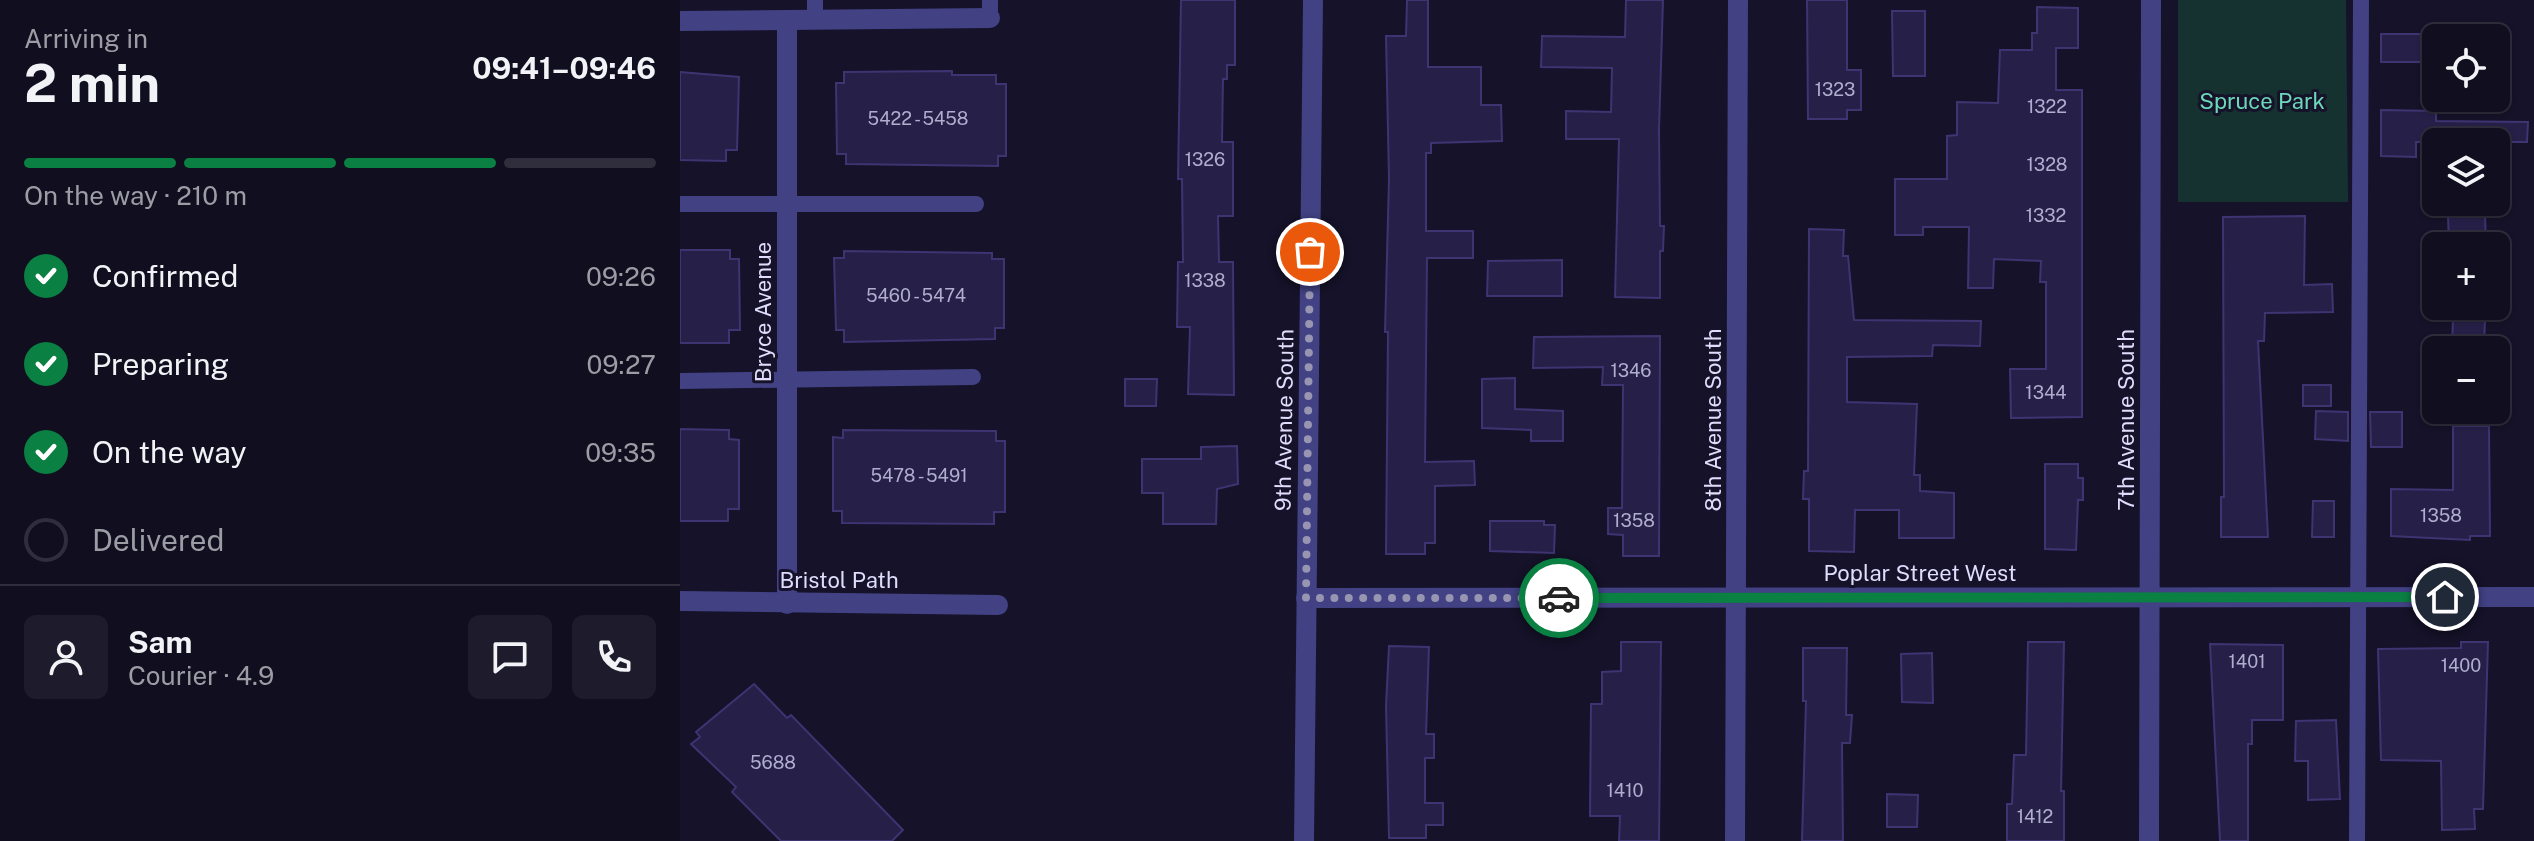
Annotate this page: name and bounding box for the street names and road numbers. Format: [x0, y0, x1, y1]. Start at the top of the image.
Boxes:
street label: Bryce Avenue [750, 242, 776, 382]
street label: 9th Avenue South [1269, 329, 1299, 511]
street label: 8th Avenue South [1700, 329, 1726, 511]
street label: 7th Avenue South [2113, 329, 2139, 511]
street label: Poplar Street West [1824, 560, 2016, 586]
street label: Bristol Path [779, 567, 899, 593]

